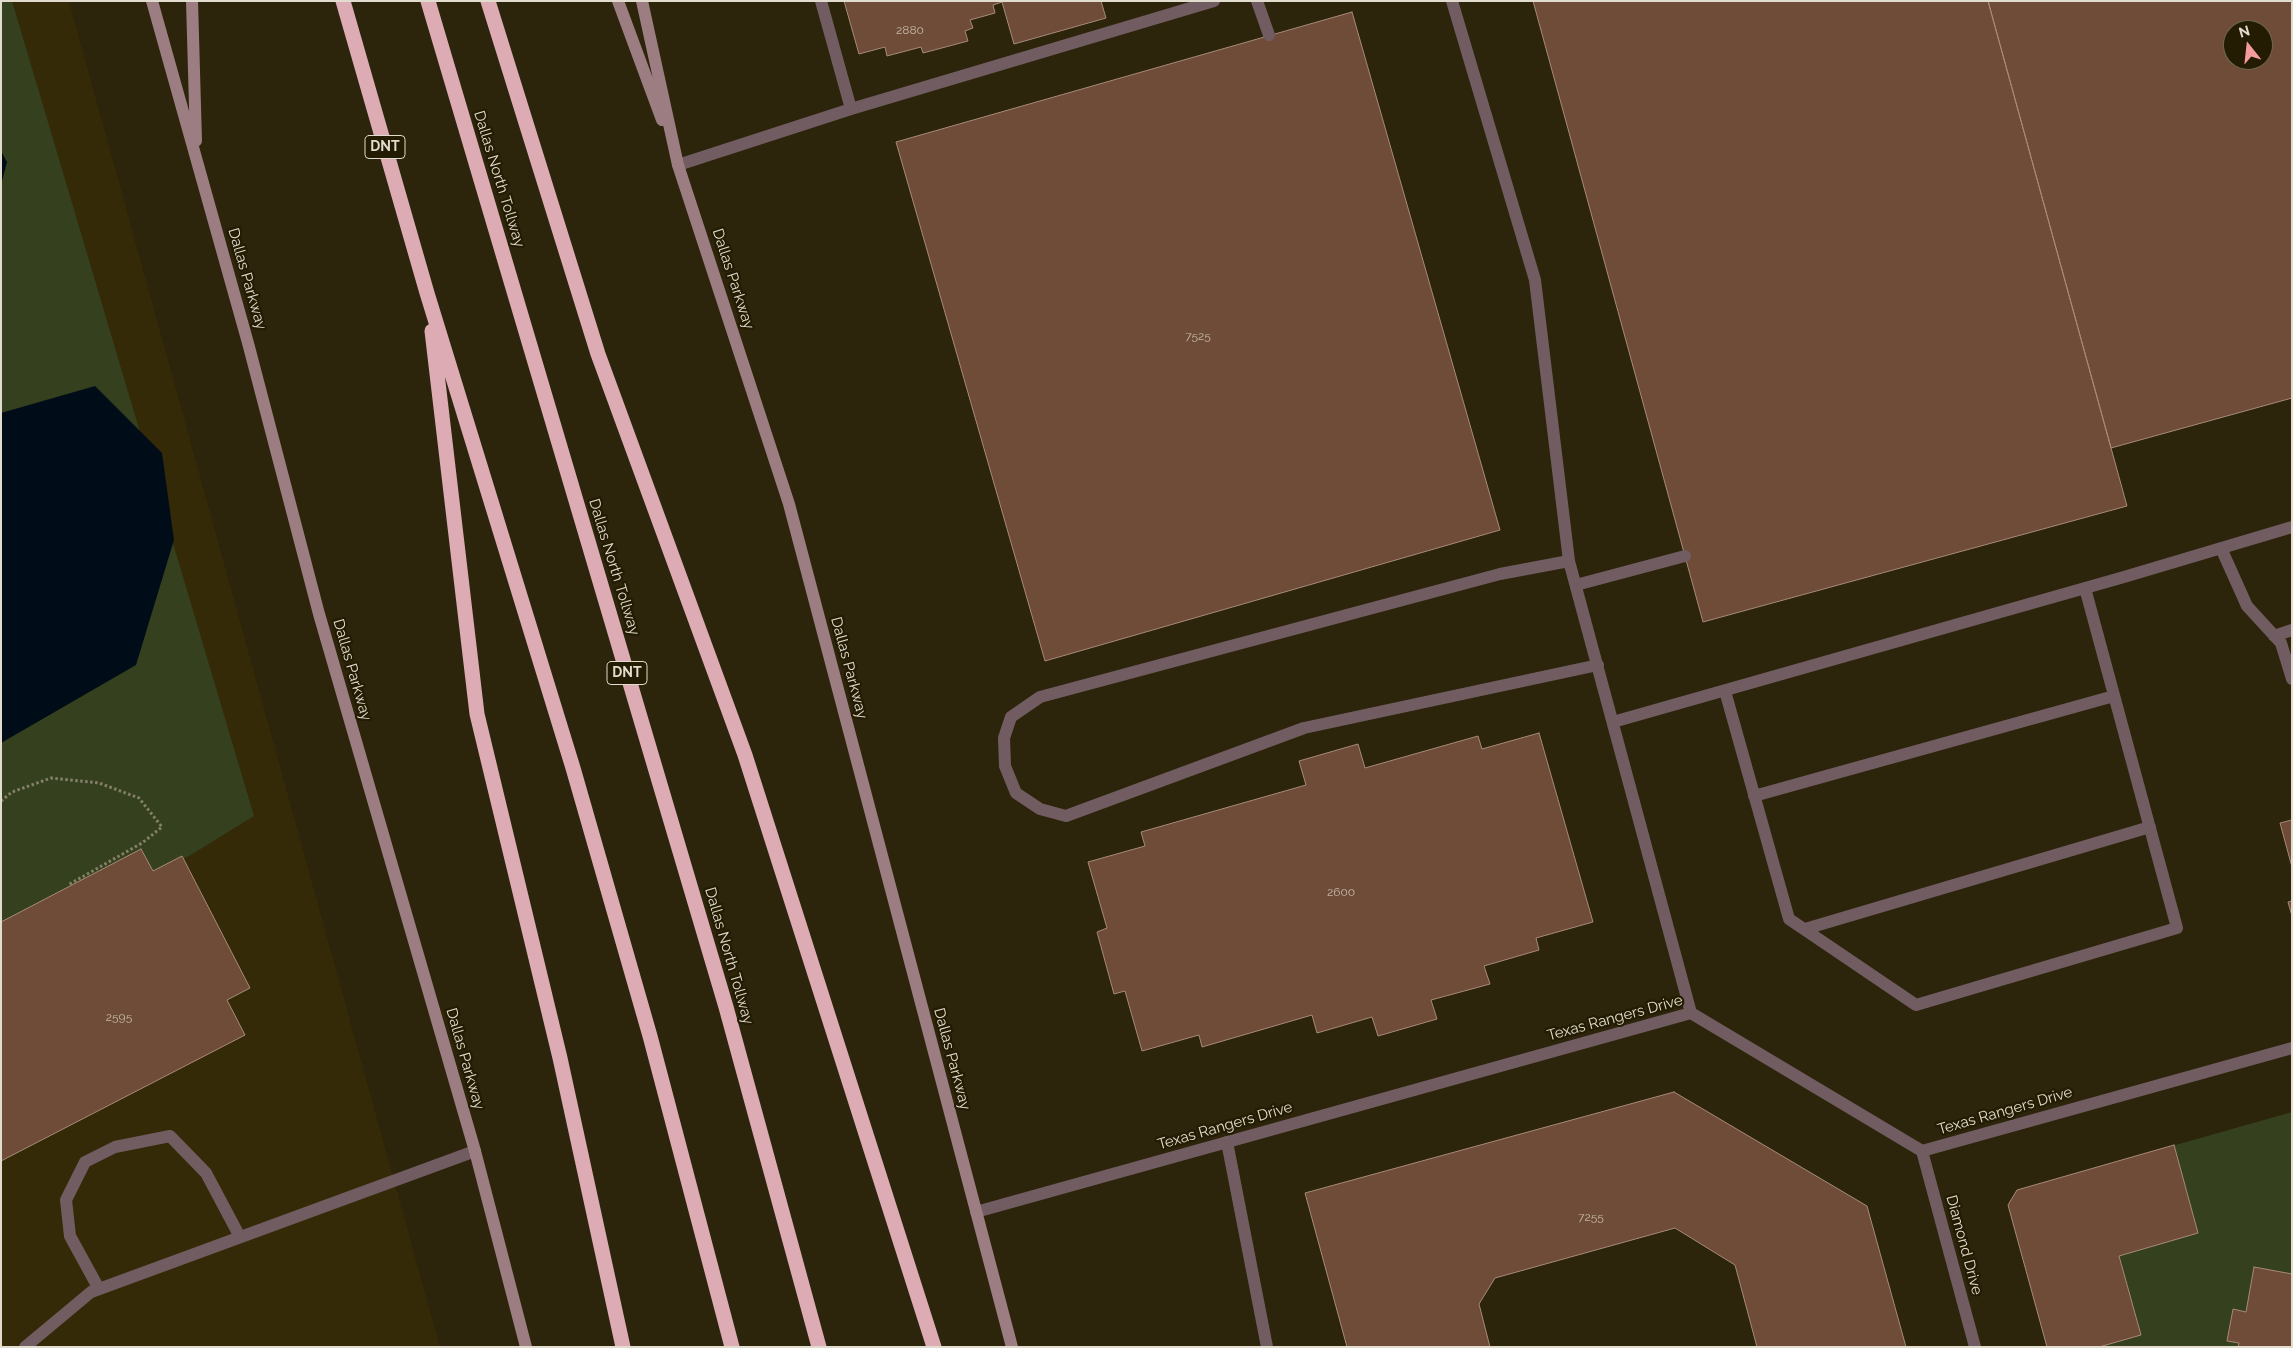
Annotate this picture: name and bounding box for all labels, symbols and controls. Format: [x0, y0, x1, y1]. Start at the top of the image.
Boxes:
north arrow [2223, 20, 2273, 70]
text: N [2237, 22, 2251, 41]
house number: 2880 [896, 23, 924, 37]
street label: Dallas North Tollway [470, 109, 528, 249]
road number: DNT [365, 136, 405, 158]
street label: Dallas Parkway [224, 226, 270, 332]
street label: Dallas Parkway [708, 226, 758, 332]
house number: 7525 [1185, 329, 1211, 343]
street label: Dallas North Tollway [585, 497, 643, 637]
street label: Dallas Parkway [827, 615, 871, 721]
street label: Dallas Parkway [329, 617, 375, 723]
road number: DNT [607, 661, 647, 684]
street label: Dallas North Tollway [701, 885, 757, 1027]
house number: 2600 [1327, 885, 1355, 899]
street label: Texas Rangers Drive [1545, 991, 1685, 1045]
street label: Dallas Parkway [442, 1006, 488, 1112]
street label: Dallas Parkway [930, 1006, 974, 1112]
house number: 2595 [106, 1010, 132, 1024]
street label: Texas Rangers Drive [1935, 1083, 2075, 1139]
street label: Texas Rangers Drive [1155, 1098, 1295, 1154]
street label: Diamond Drive [1942, 1193, 1986, 1297]
house number: 7255 [1578, 1210, 1604, 1224]

